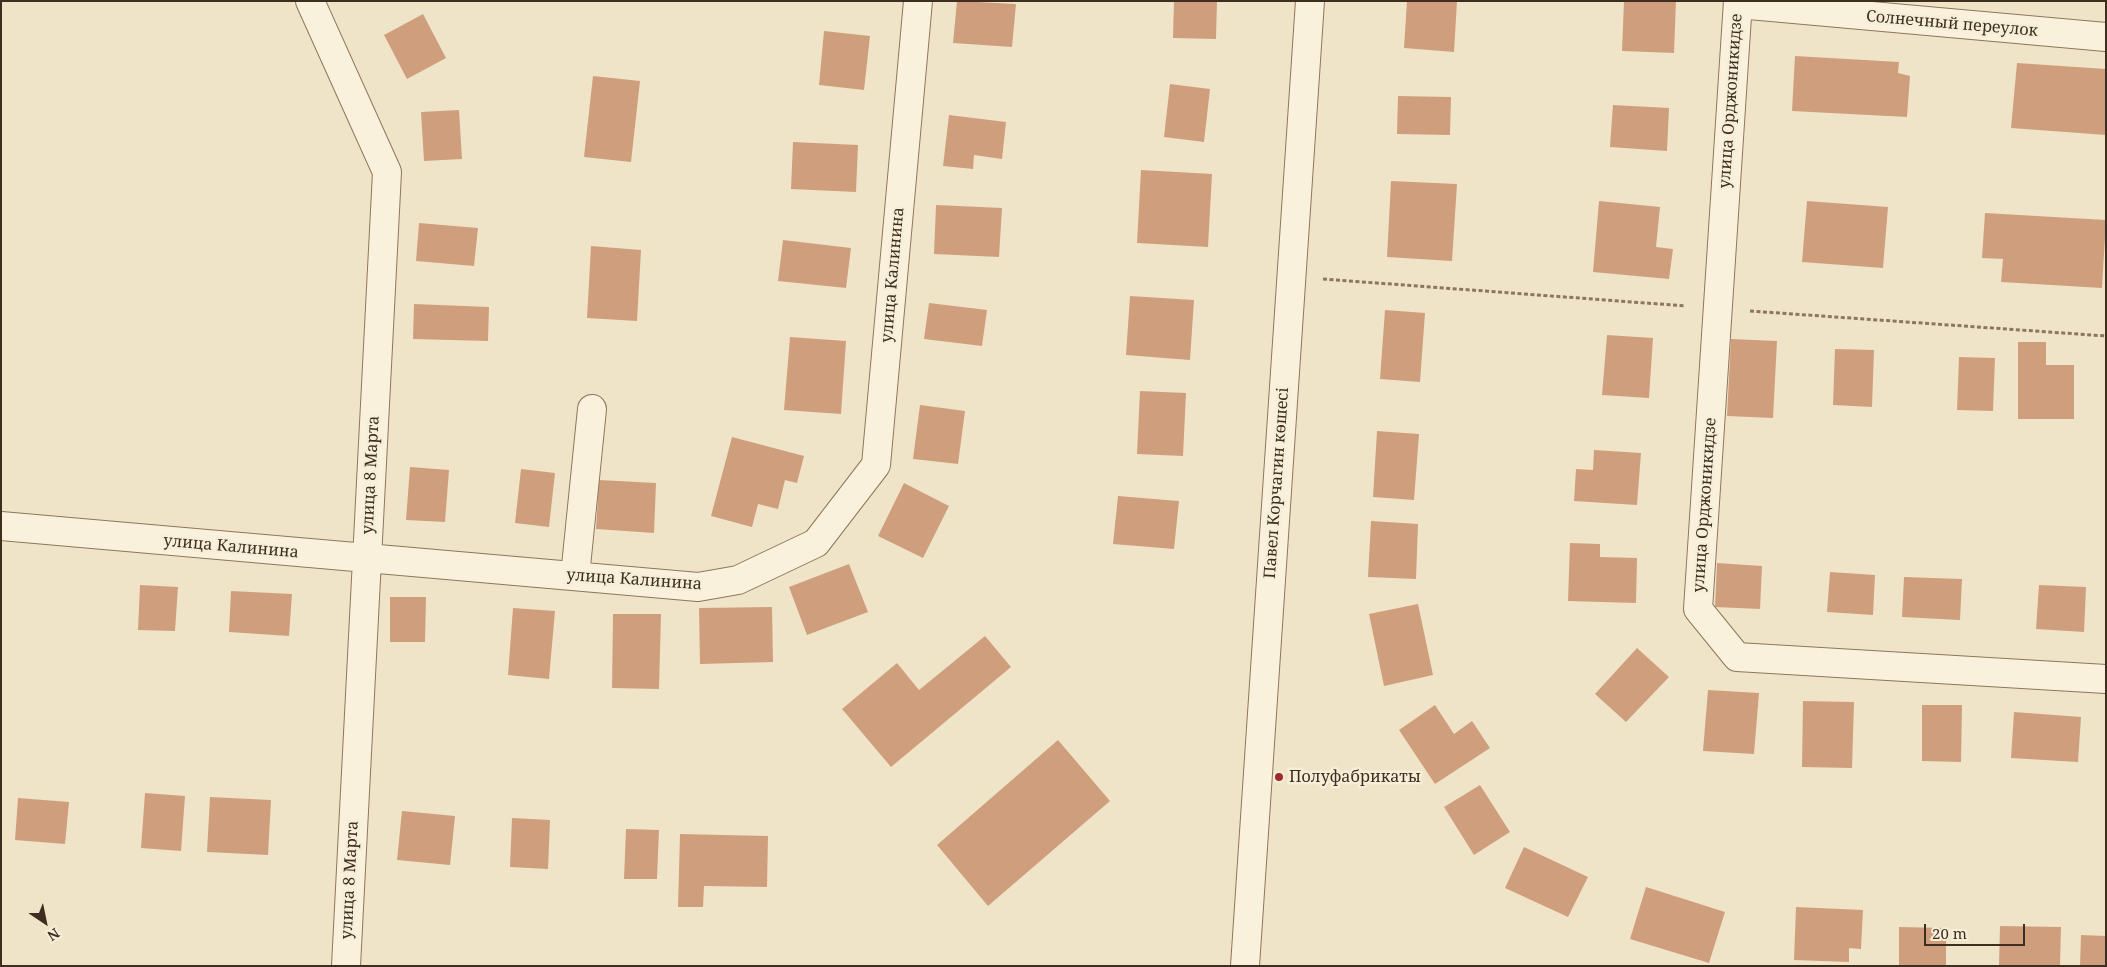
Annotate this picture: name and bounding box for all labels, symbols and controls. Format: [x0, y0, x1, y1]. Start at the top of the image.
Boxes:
street label: Солнечный переулок [1865, 7, 2039, 41]
street label: улица Орджоникидзе [1715, 13, 1747, 189]
street label: улица Калинина [878, 206, 908, 344]
street label: Павел Корчагин көшесі [1261, 387, 1293, 579]
street label: улица 8 Марта [358, 415, 384, 535]
street label: улица Орджоникидзе [1689, 417, 1721, 593]
street label: улица Калинина [162, 532, 300, 562]
street label: улица Калинина [566, 566, 702, 594]
place label: Полуфабрикаты [1289, 767, 1421, 787]
marker: Полуфабрикаты [1273, 771, 1285, 783]
street label: улица 8 Марта [337, 820, 363, 940]
north arrow [20, 897, 70, 947]
scale bar [1927, 914, 2028, 946]
text: 20 m [1932, 923, 1967, 943]
text: N [44, 924, 64, 946]

